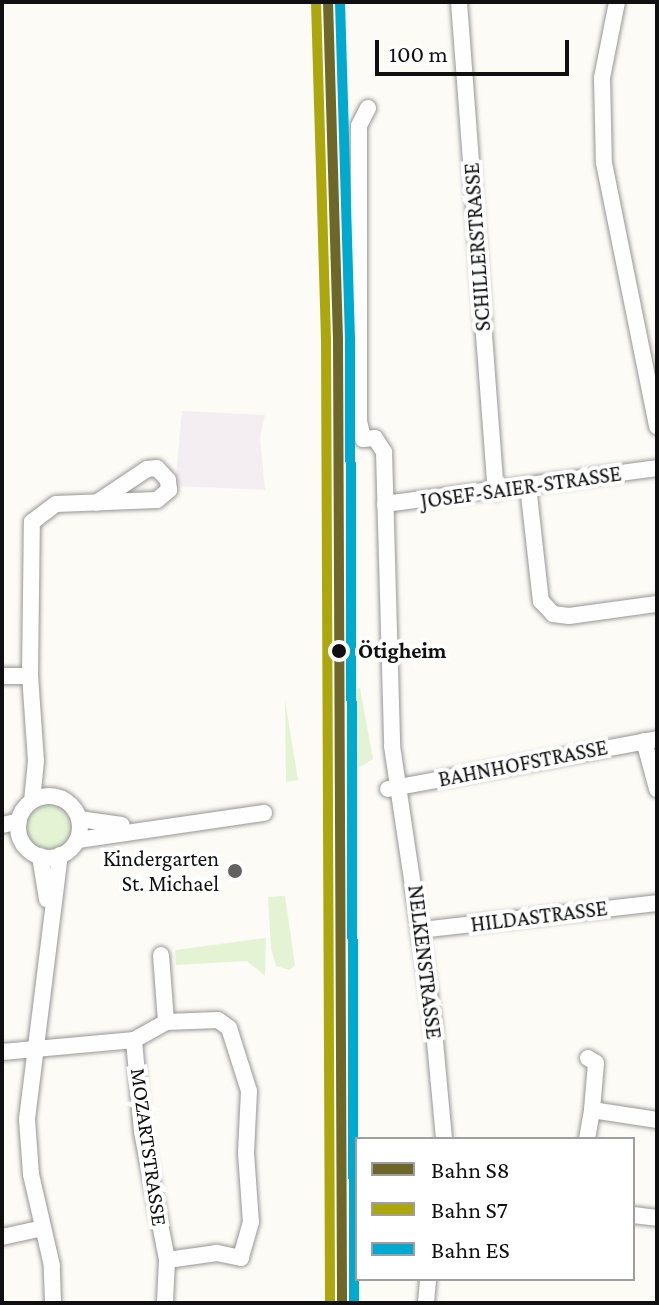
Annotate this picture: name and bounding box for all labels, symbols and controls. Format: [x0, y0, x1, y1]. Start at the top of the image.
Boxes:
scale bar [379, 24, 573, 74]
text: 100 m [389, 40, 448, 67]
street label: SCHILLERSTRASSE [458, 162, 496, 332]
street label: JOSEF-SAIER-STRASSE [419, 460, 623, 514]
place label: Ötigheim [358, 638, 446, 664]
marker: Ötigheim [327, 639, 351, 663]
street label: BAHNHOFSTRASSE [436, 734, 610, 792]
place label: Kindergarten St. Michael [103, 845, 219, 896]
marker: Kindergarten St. Michael [226, 862, 244, 880]
street label: NELKENSTRASSE [402, 883, 448, 1041]
street label: HILDASTRASSE [469, 895, 609, 937]
street label: MOZARTSTRASSE [125, 1066, 173, 1228]
legend [355, 1137, 635, 1281]
text: Bahn S8 [431, 1156, 510, 1183]
text: Bahn S7 [431, 1196, 508, 1223]
text: Bahn ES [431, 1236, 510, 1263]

